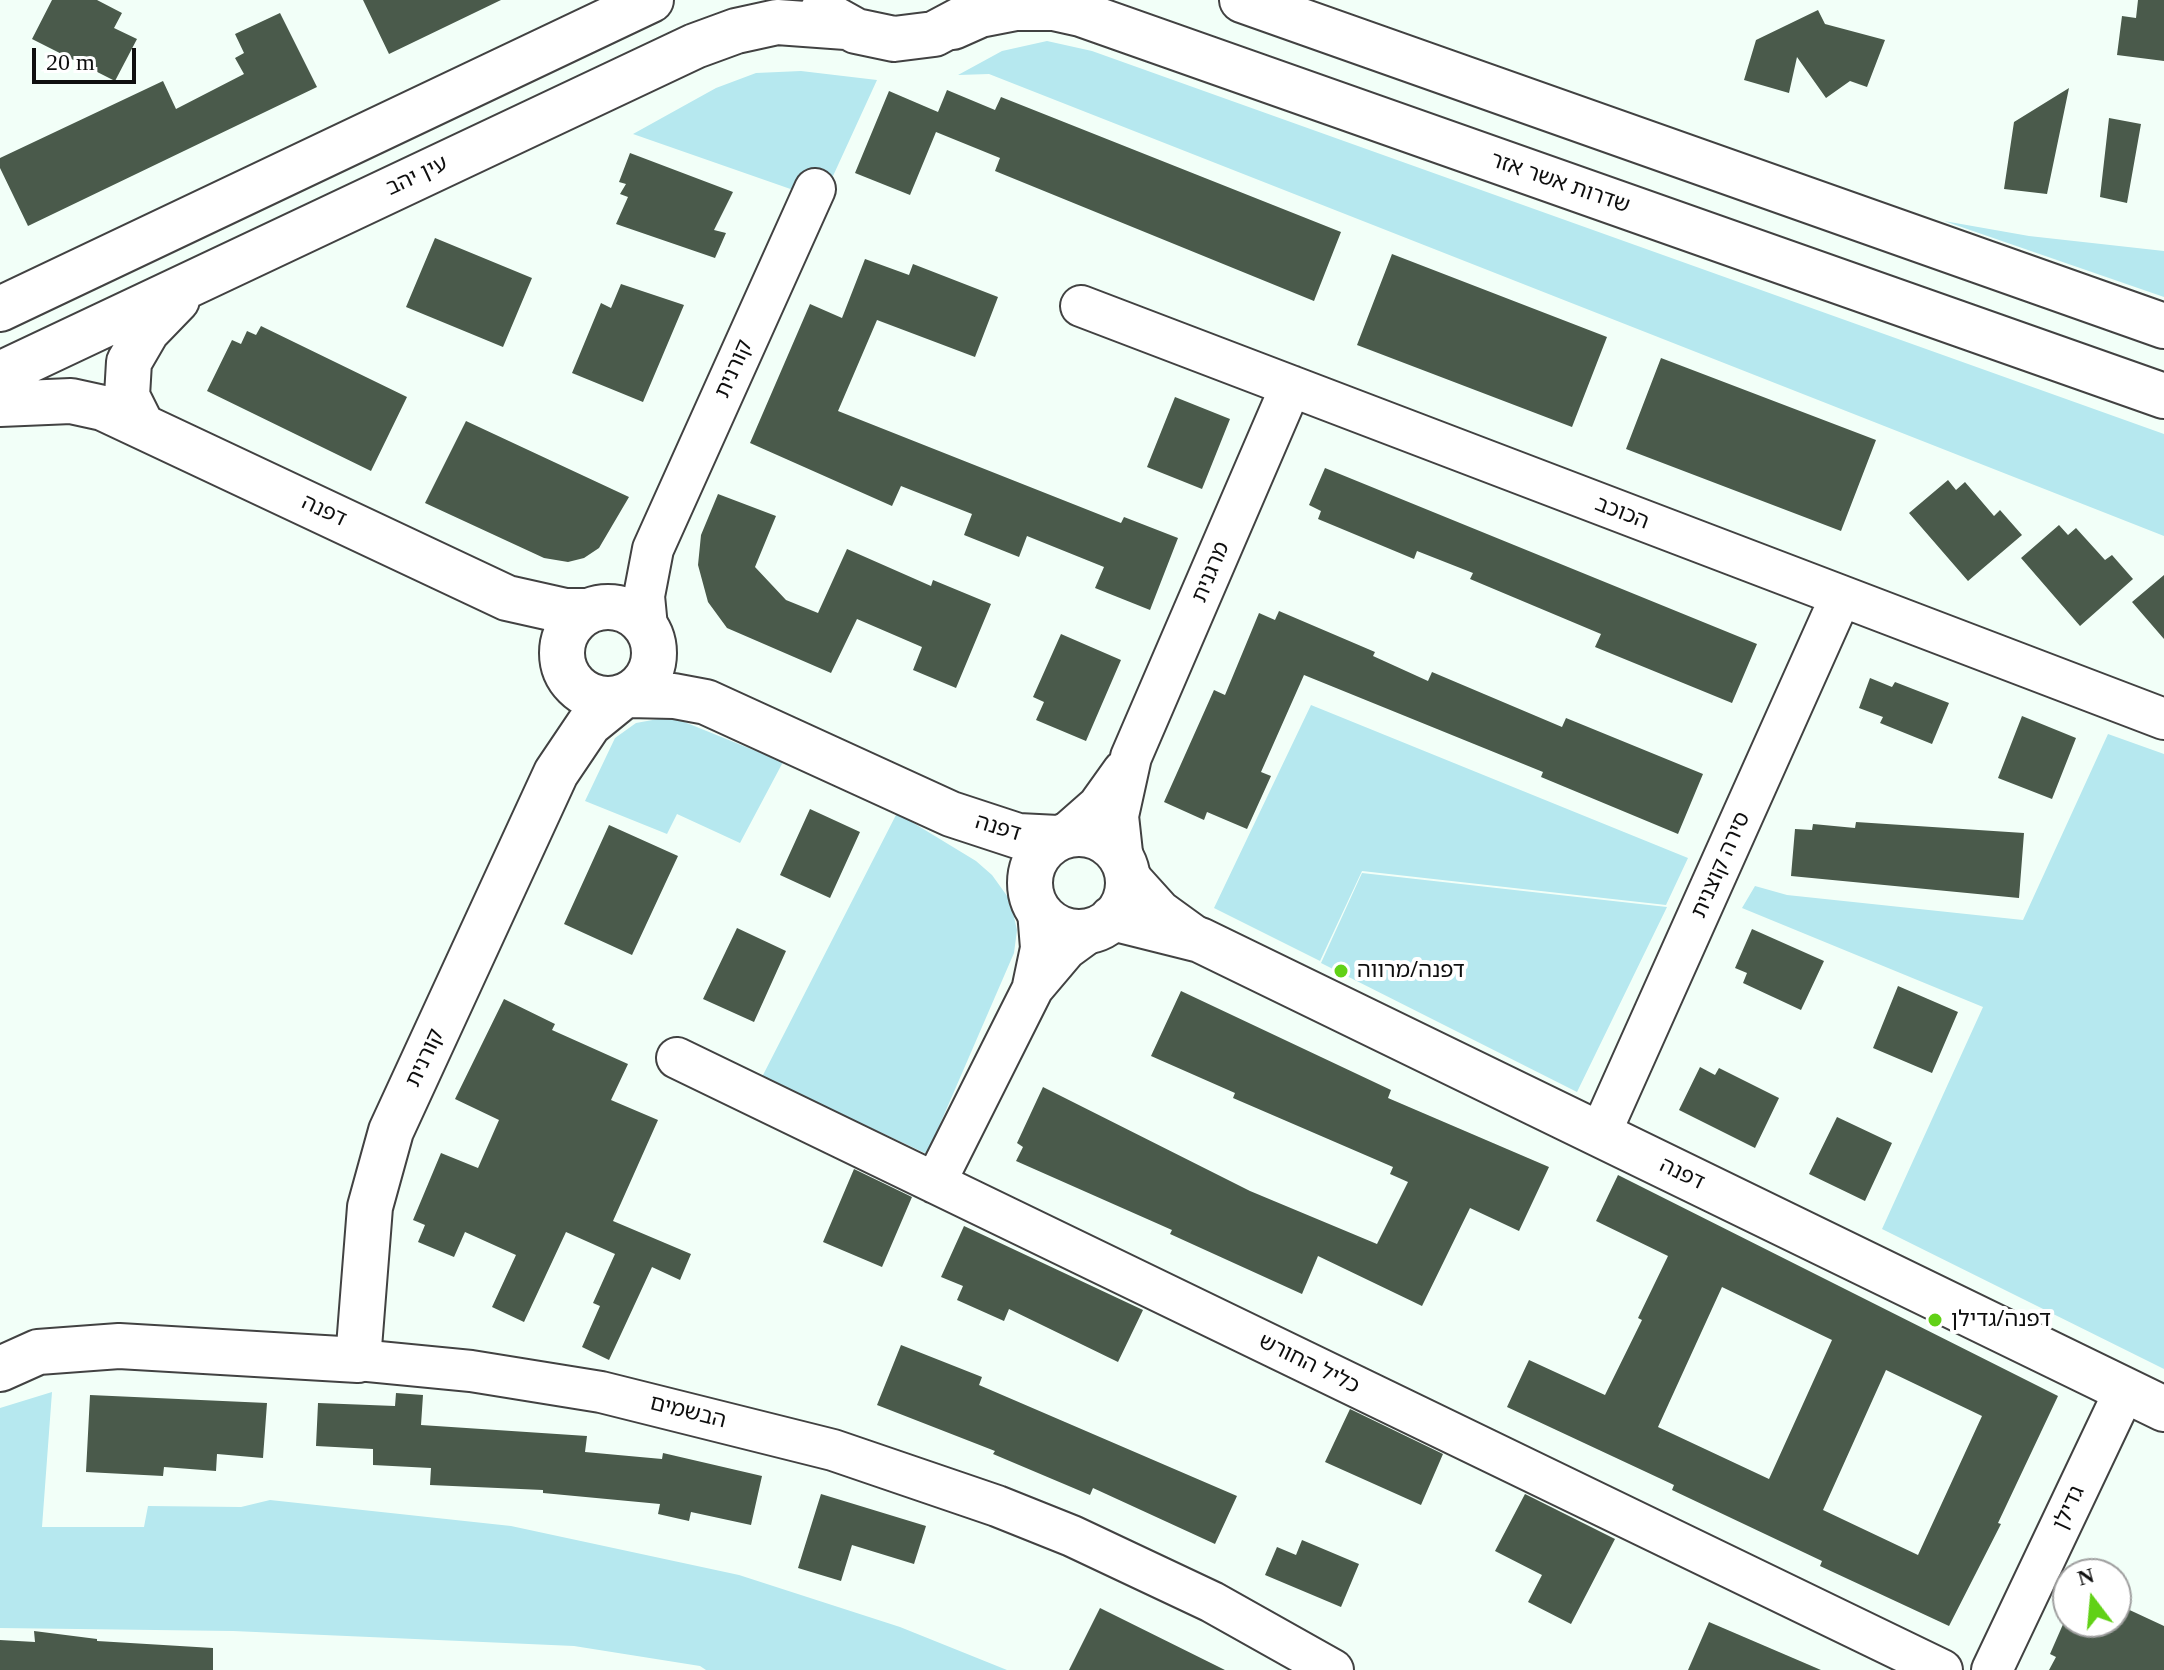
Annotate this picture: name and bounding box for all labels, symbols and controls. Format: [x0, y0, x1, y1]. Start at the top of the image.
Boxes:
scale bar [36, 32, 140, 82]
text: 20 m [46, 49, 95, 75]
street label: שדרות אשר אזר [1487, 147, 1633, 219]
street label: עין יהב [382, 150, 452, 202]
street label: קורנית [710, 336, 758, 402]
street label: דפנה [297, 489, 351, 533]
street label: הכוכב [1591, 491, 1653, 535]
street label: מרגנית [1186, 538, 1236, 606]
street label: סירה קוצנית [1686, 808, 1756, 922]
street label: דפנה [972, 809, 1024, 847]
place label: דפנה/מרווה [1357, 958, 1465, 984]
marker: דפנה/מרווה [1332, 962, 1350, 980]
street label: קורנית [400, 1025, 450, 1091]
street label: דפנה [1655, 1152, 1709, 1196]
place label: דפנה/גדילן [1951, 1307, 2051, 1333]
marker: דפנה/גדילן [1926, 1311, 1944, 1329]
street label: כליל החורש [1254, 1328, 1364, 1400]
street label: הבשמים [647, 1390, 729, 1434]
street label: גדילן [2047, 1482, 2091, 1534]
north arrow [2052, 1558, 2132, 1638]
text: N [2075, 1562, 2097, 1591]

